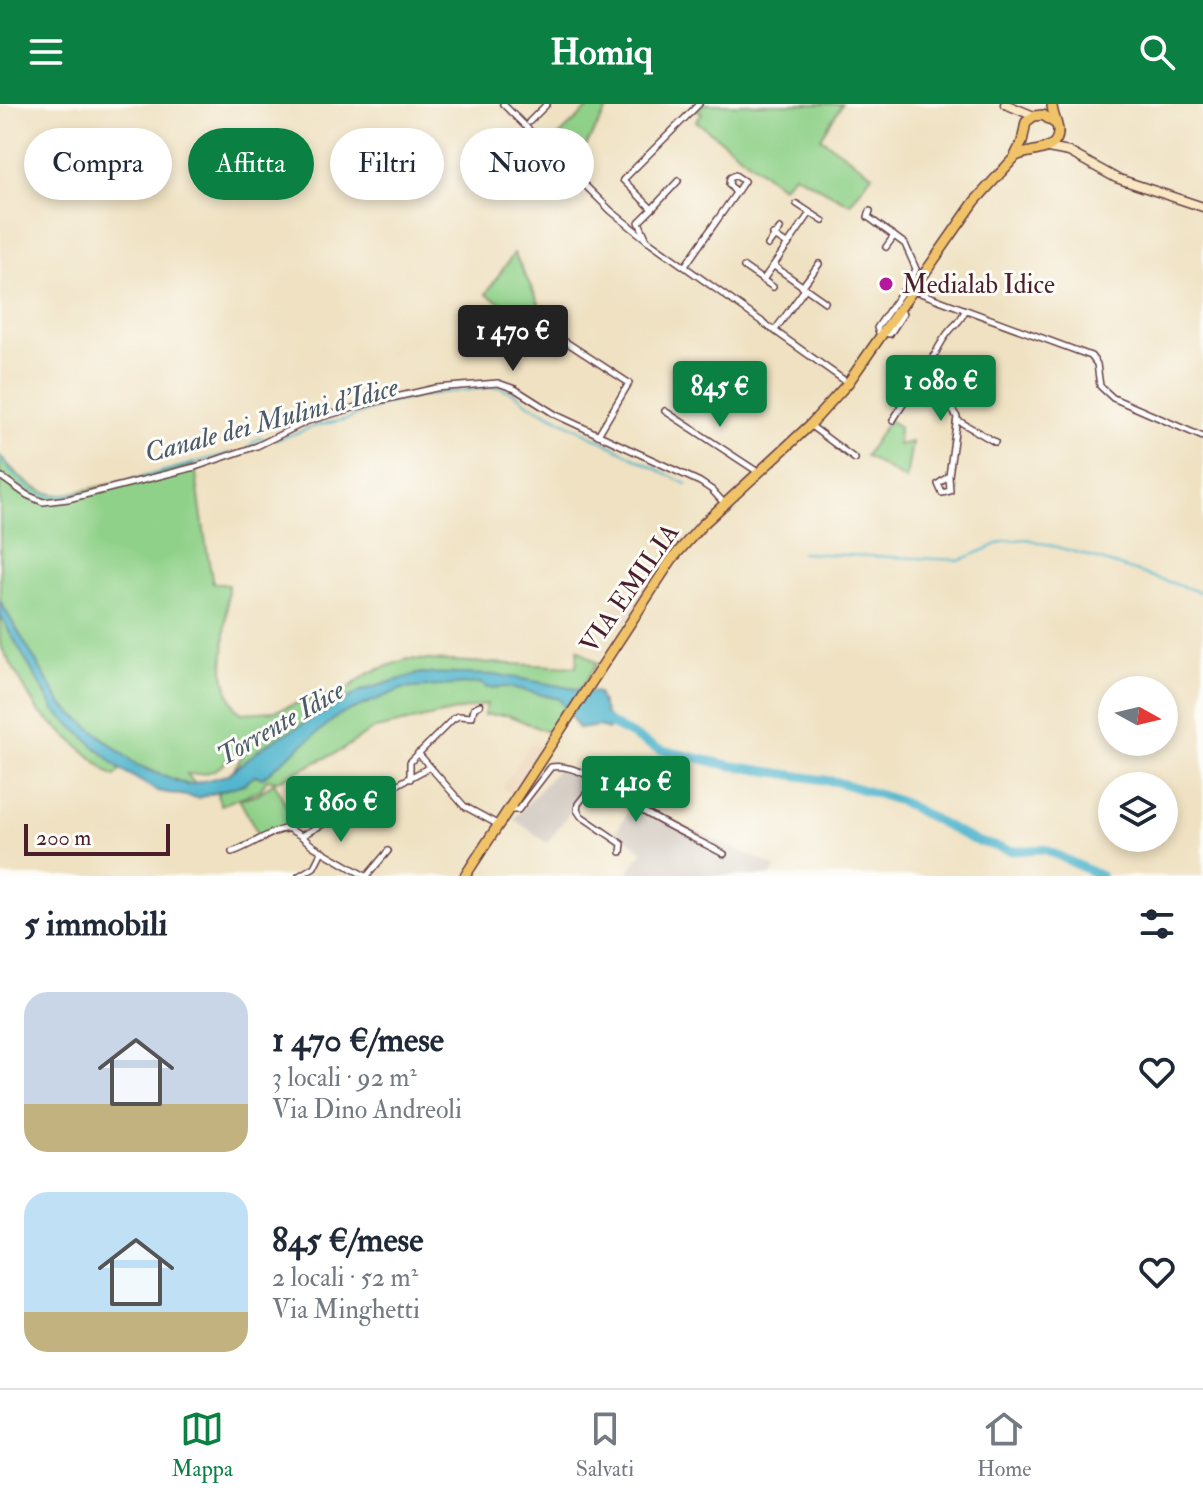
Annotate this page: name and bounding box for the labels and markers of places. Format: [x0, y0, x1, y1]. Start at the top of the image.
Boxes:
place label: Medialab Idice [902, 269, 1055, 301]
marker: Medialab Idice [877, 275, 895, 293]
pin: 1 470 € [439, 305, 587, 373]
pin: 1 080 € [867, 355, 1015, 423]
pin: 845 € [664, 361, 776, 429]
pin: 1 410 € [562, 756, 710, 824]
pin: 1 860 € [267, 776, 415, 844]

